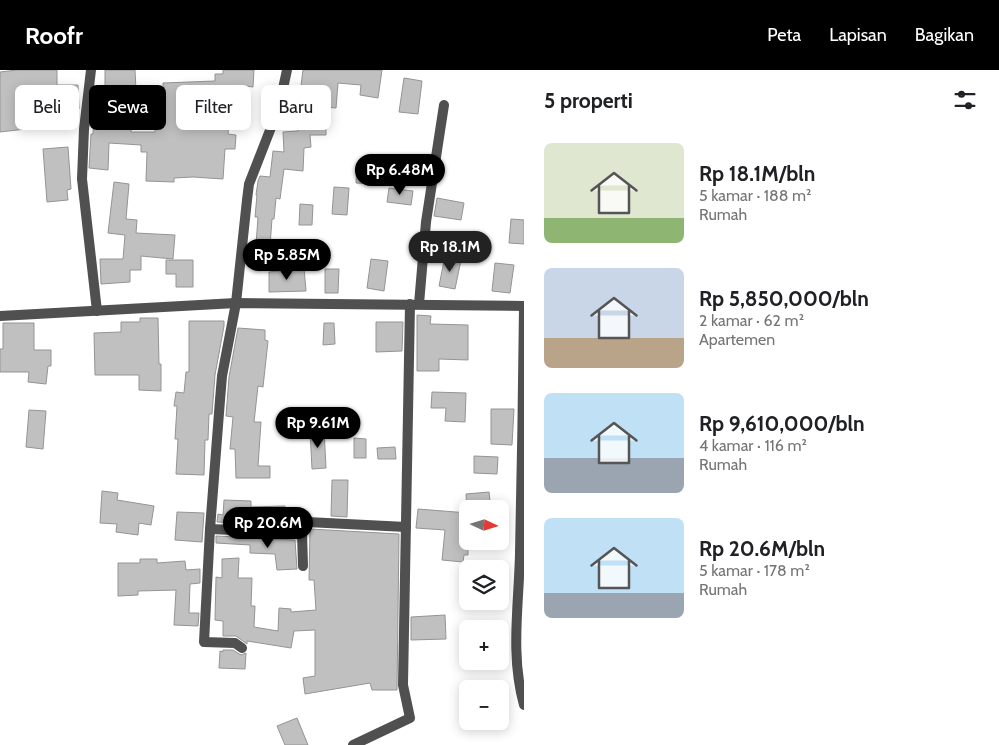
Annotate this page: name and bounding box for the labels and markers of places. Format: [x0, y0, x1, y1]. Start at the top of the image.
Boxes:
pin: Rp 6.48M [348, 154, 452, 196]
pin: Rp 18.1M [398, 230, 502, 273]
pin: Rp 5.85M [235, 238, 339, 281]
pin: Rp 9.61M [266, 406, 370, 449]
pin: Rp 20.6M [216, 506, 320, 549]

